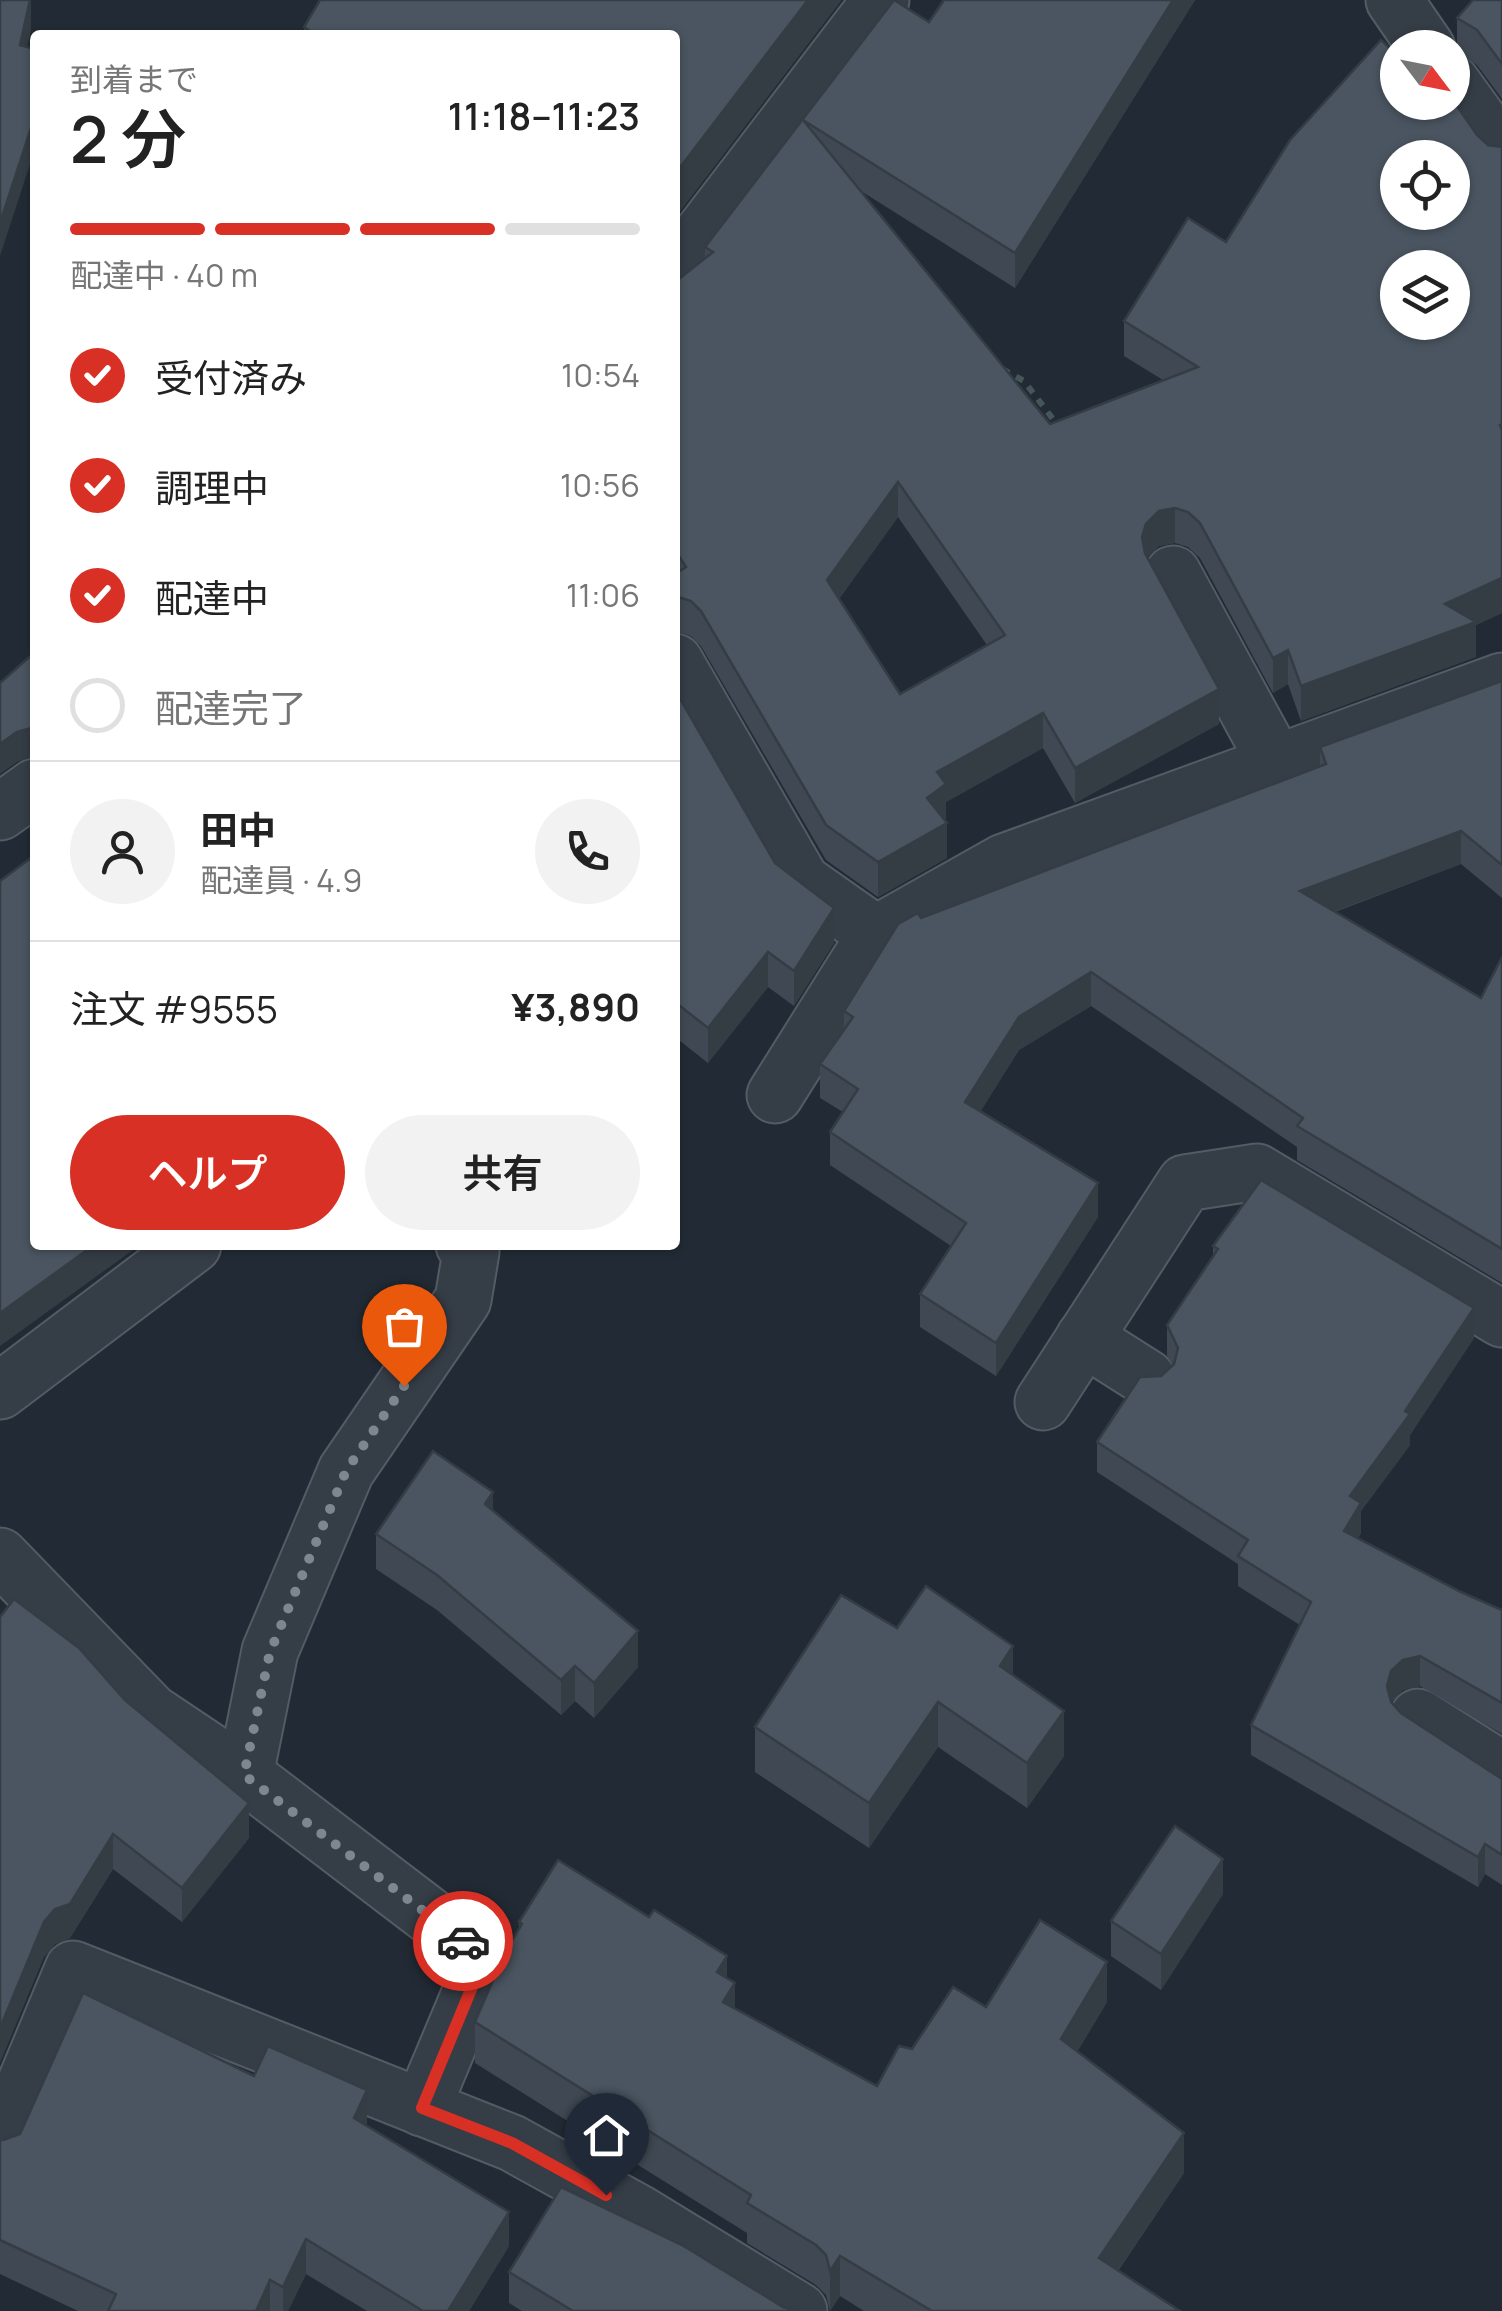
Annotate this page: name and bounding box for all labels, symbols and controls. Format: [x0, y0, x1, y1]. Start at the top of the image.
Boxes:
north arrow [1380, 30, 1470, 120]
map controls [1380, 30, 1470, 340]
text: 到着まで [70, 57, 198, 101]
text: 11:18–11:23 [448, 89, 640, 141]
text: 2 分 [70, 94, 186, 183]
button: locate [1380, 140, 1470, 230]
button: layers [1380, 250, 1470, 340]
text: 配達中 · 40 m [70, 253, 258, 297]
icon: check [70, 348, 125, 403]
text: 受付済み [155, 351, 307, 403]
text: 10:54 [561, 353, 640, 397]
icon: check [70, 458, 125, 513]
text: 調理中 [155, 461, 269, 513]
text: 10:56 [560, 463, 640, 507]
icon: check [70, 568, 125, 623]
text: 配達中 [155, 571, 269, 623]
text: 11:06 [566, 573, 640, 617]
text: 配達完了 [155, 681, 307, 733]
button: person [70, 799, 175, 904]
button: phone [535, 799, 640, 904]
text: 田中 [200, 803, 276, 855]
text: 配達員 · 4.9 [200, 858, 362, 902]
text: ¥3,890 [511, 980, 640, 1032]
text: 注文 #9555 [70, 982, 278, 1034]
button: ヘルプ [70, 1115, 345, 1230]
button: 共有 [365, 1115, 640, 1230]
pin [362, 1284, 447, 1387]
icon: bag [377, 1299, 432, 1354]
courier [413, 1891, 513, 1991]
icon: car [436, 1914, 491, 1969]
pin [564, 2093, 649, 2196]
icon: home [579, 2108, 634, 2163]

